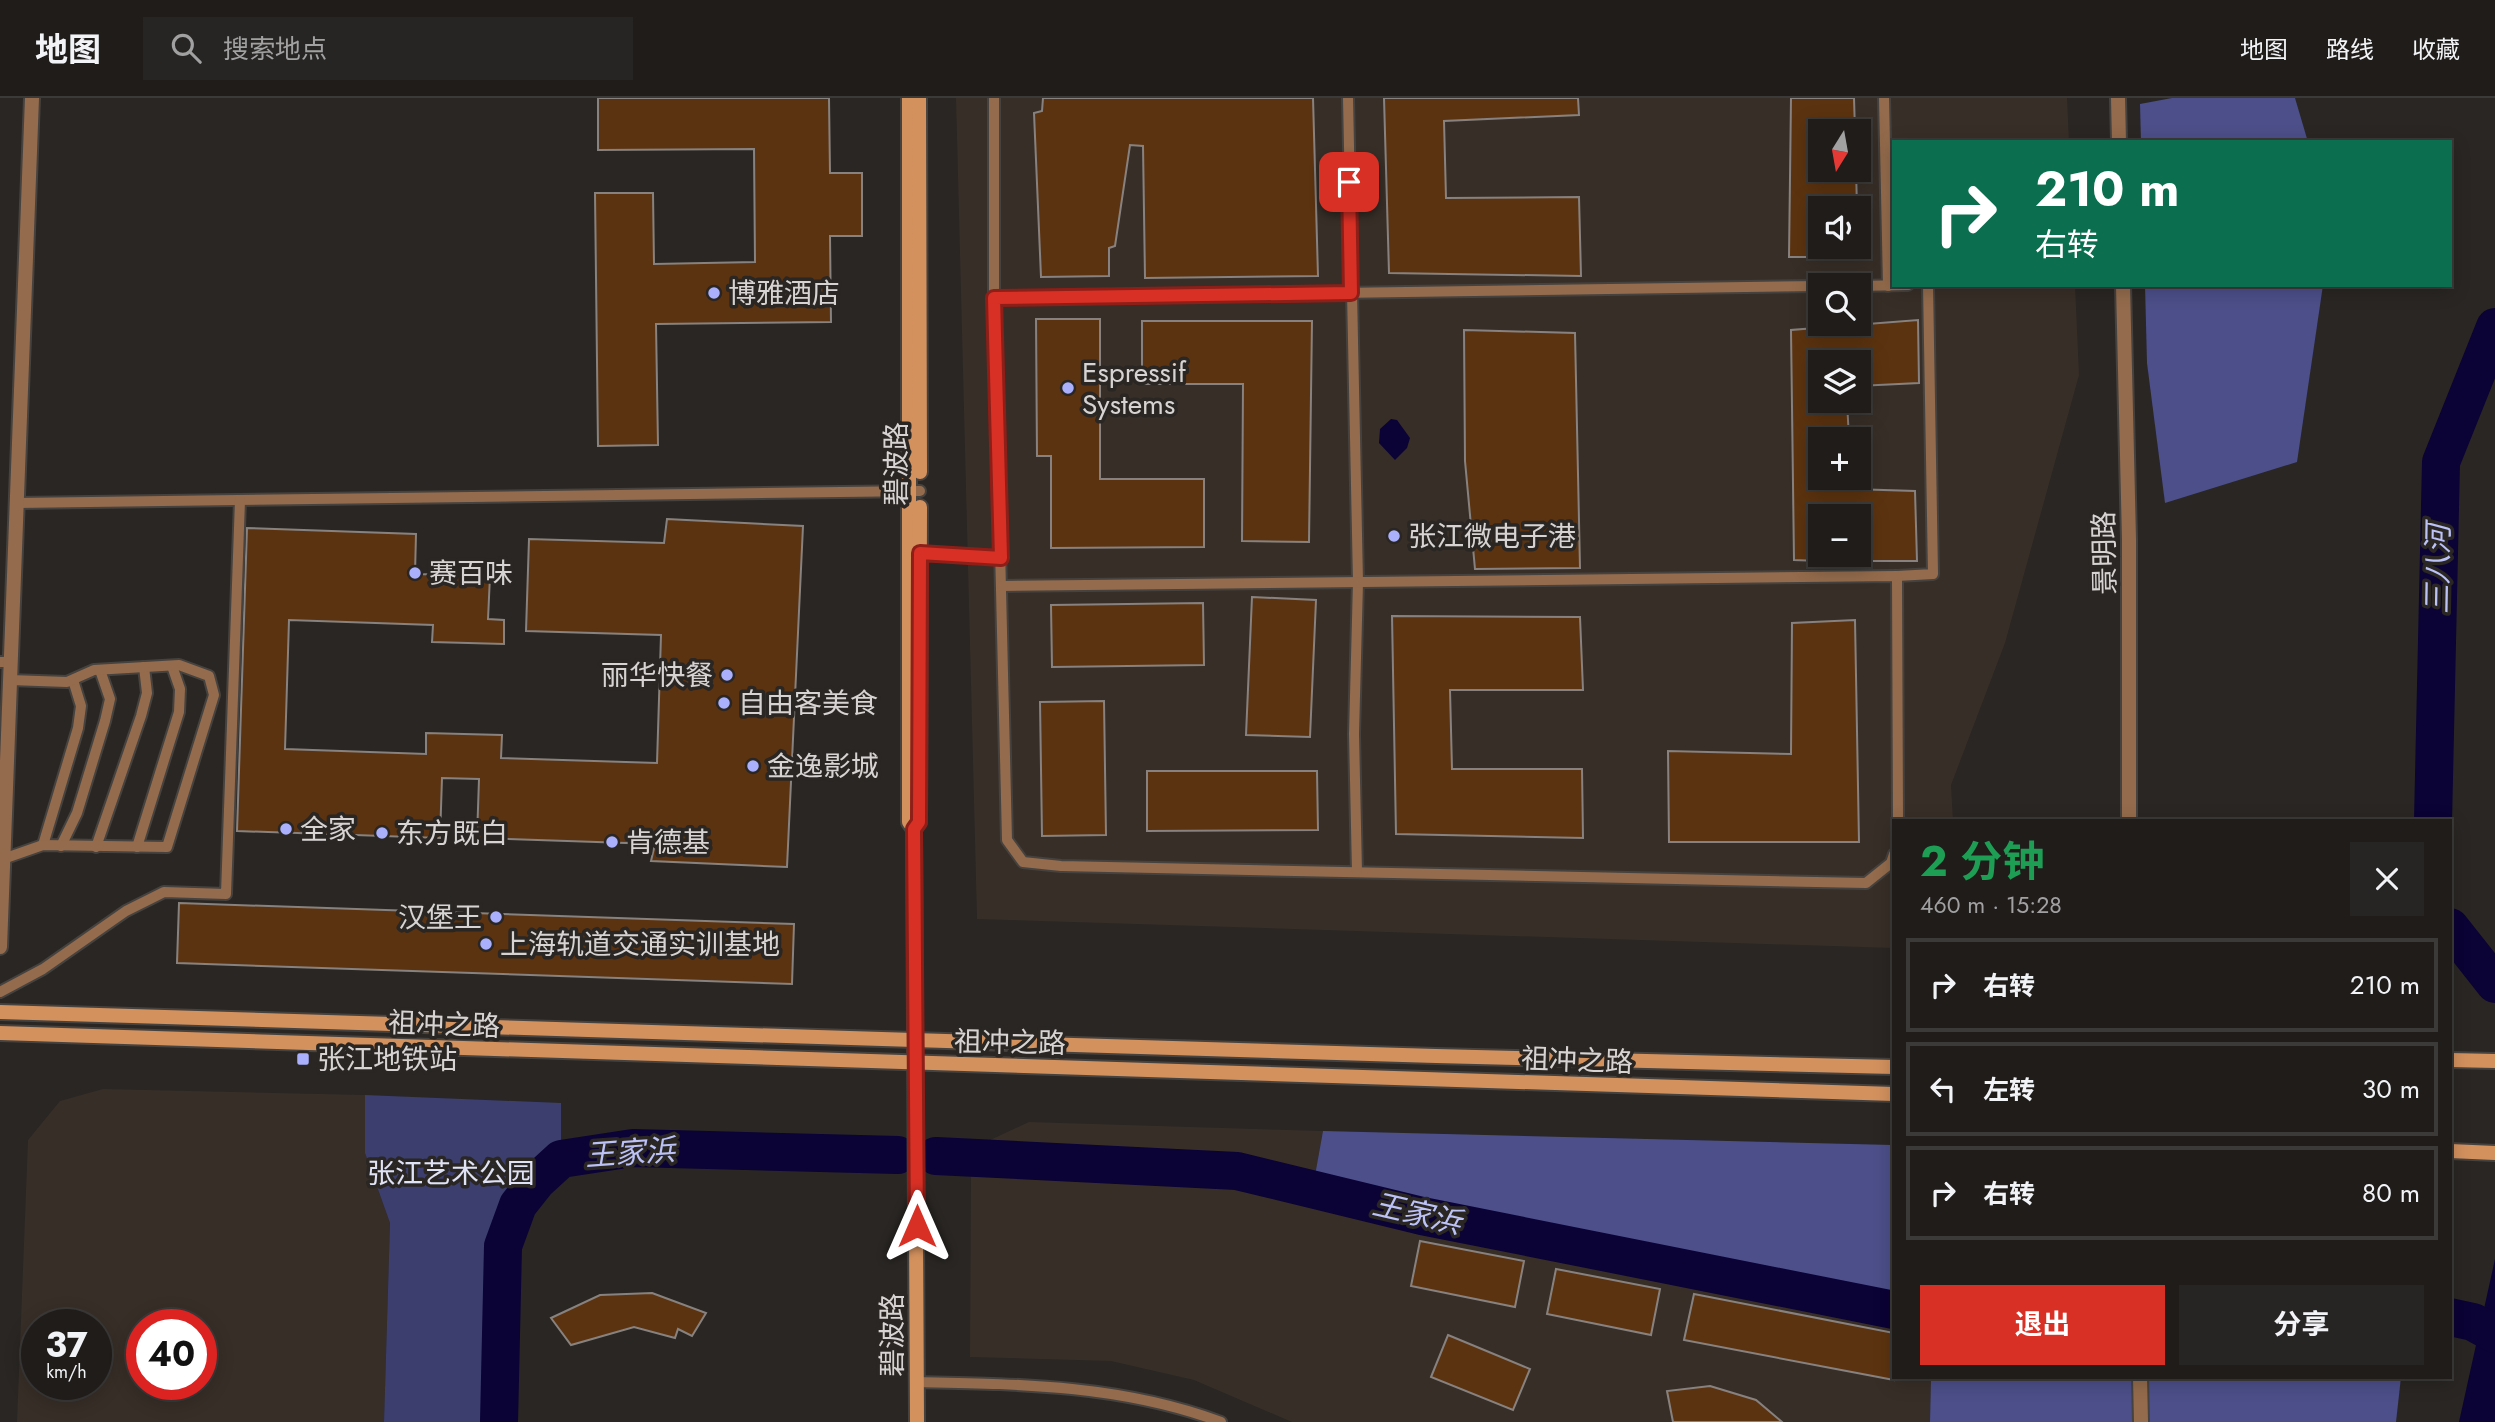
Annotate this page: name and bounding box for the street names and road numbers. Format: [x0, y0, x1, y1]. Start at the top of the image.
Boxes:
street label: 碧波路 [876, 422, 917, 506]
street label: 景明路 [2083, 511, 2126, 595]
street label: 祖冲之路 [387, 1002, 501, 1047]
street label: 祖冲之路 [954, 1021, 1066, 1064]
street label: 祖冲之路 [1520, 1038, 1634, 1083]
street label: 碧波路 [872, 1293, 913, 1377]

